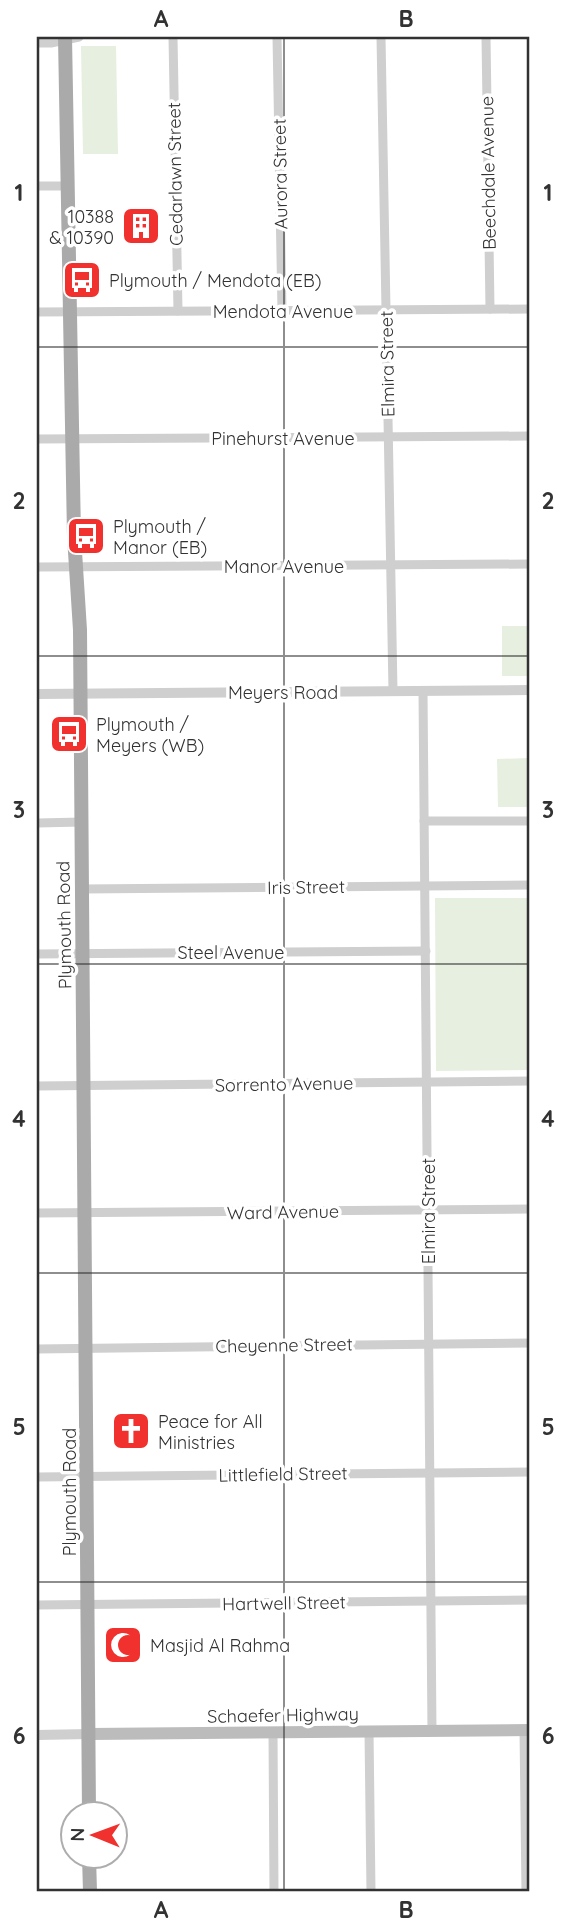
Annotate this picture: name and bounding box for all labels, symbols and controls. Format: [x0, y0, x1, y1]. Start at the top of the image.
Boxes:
text: A [154, 4, 169, 33]
text: B [398, 4, 414, 33]
street label: Beechdale Avenue [475, 96, 501, 250]
street label: Cedarlawn Street [162, 102, 188, 246]
street label: Aurora Street [268, 118, 292, 230]
text: 1 [15, 178, 23, 207]
text: 1 [544, 178, 552, 207]
place label: 10388 & 10390 [49, 205, 114, 249]
building icon: 10388 & 10390 [120, 205, 162, 247]
bus stop icon: Plymouth / Mendota (EB) [61, 259, 103, 301]
place label: Plymouth / Mendota (EB) [109, 269, 321, 292]
street label: Mendota Avenue [213, 300, 353, 323]
street label: Elmira Street [375, 311, 399, 417]
street label: Pinehurst Avenue [211, 427, 355, 450]
text: 2 [12, 486, 26, 515]
text: 2 [541, 486, 555, 515]
bus stop icon: Plymouth / Manor (EB) [65, 515, 107, 557]
place label: Plymouth / Manor (EB) [113, 515, 207, 559]
street label: Manor Avenue [224, 555, 344, 578]
street label: Meyers Road [228, 681, 338, 704]
bus stop icon: Plymouth / Meyers (WB) [48, 713, 90, 755]
place label: Plymouth / Meyers (WB) [96, 713, 204, 757]
text: 3 [13, 795, 25, 824]
text: 3 [542, 795, 554, 824]
street label: Plymouth Road [51, 861, 77, 989]
street label: Iris Street [267, 875, 345, 899]
street label: Steel Avenue [177, 941, 285, 964]
street label: Sorrento Avenue [215, 1071, 353, 1097]
text: 4 [12, 1104, 26, 1133]
text: 4 [541, 1104, 555, 1133]
street label: Elmira Street [417, 1158, 440, 1264]
street label: Ward Avenue [227, 1200, 339, 1224]
street label: Cheyenne Street [215, 1332, 353, 1358]
church icon: Peace for All Ministries [110, 1410, 152, 1452]
place label: Peace for All Ministries [158, 1410, 263, 1454]
text: 5 [12, 1412, 26, 1441]
text: 5 [541, 1412, 555, 1441]
street label: Plymouth Road [58, 1428, 81, 1556]
street label: Littlefield Street [218, 1461, 348, 1487]
street label: Hartwell Street [222, 1590, 346, 1616]
mosque icon: Masjid Al Rahma [102, 1624, 144, 1666]
place label: Masjid Al Rahma [150, 1634, 290, 1657]
street label: Schaefer Highway [207, 1702, 359, 1728]
text: 6 [13, 1721, 25, 1750]
text: 6 [542, 1721, 554, 1750]
north arrow [60, 1800, 130, 1870]
text: N [65, 1828, 89, 1842]
text: A [154, 1895, 169, 1924]
text: B [398, 1895, 414, 1924]

